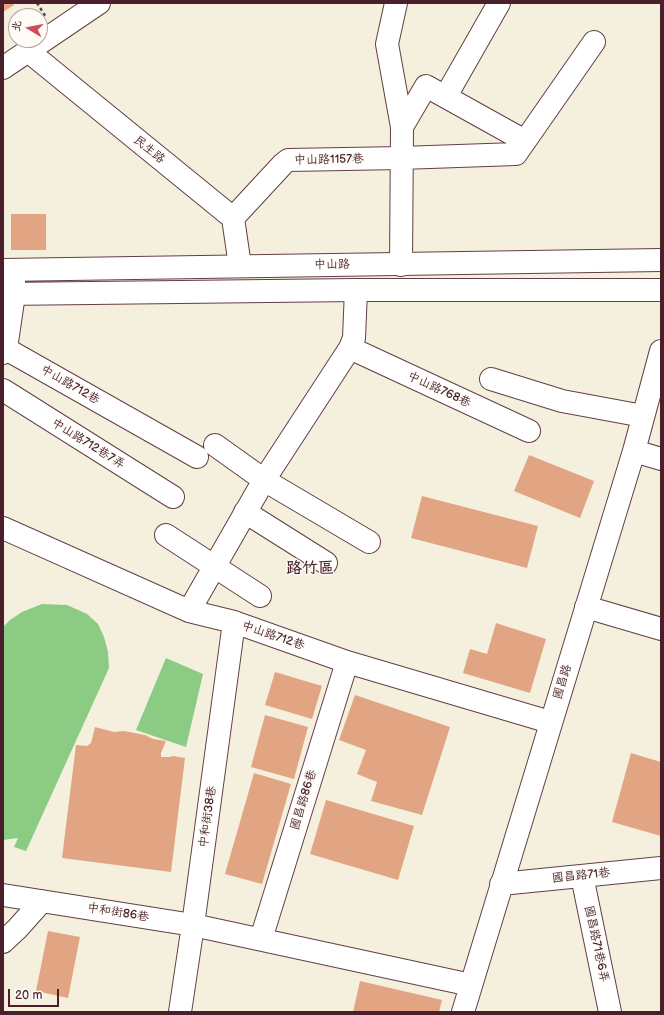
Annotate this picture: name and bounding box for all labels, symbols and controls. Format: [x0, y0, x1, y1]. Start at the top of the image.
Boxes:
north arrow [8, 8, 48, 48]
text: 北 [9, 19, 24, 33]
street label: 民生路 [130, 133, 168, 167]
street label: 中山路1157巷 [294, 152, 364, 168]
street label: 中山路 [314, 257, 350, 273]
street label: 中山路712巷 [38, 362, 102, 408]
street label: 中山路768巷 [405, 369, 473, 411]
street label: 中山路712巷7弄 [49, 416, 127, 472]
district label: 路竹區 [286, 559, 334, 579]
street label: 中山路712巷 [240, 619, 306, 653]
street label: 國昌路 [551, 663, 575, 701]
street label: 國昌路86巷 [288, 768, 320, 832]
street label: 中和街38巷 [197, 785, 219, 849]
street label: 國昌路71巷 [551, 866, 611, 886]
street label: 中和街86巷 [86, 901, 150, 925]
street label: 國昌路71巷6弄 [581, 904, 611, 984]
scale bar [10, 981, 61, 1007]
text: 20 m [15, 988, 42, 1003]

